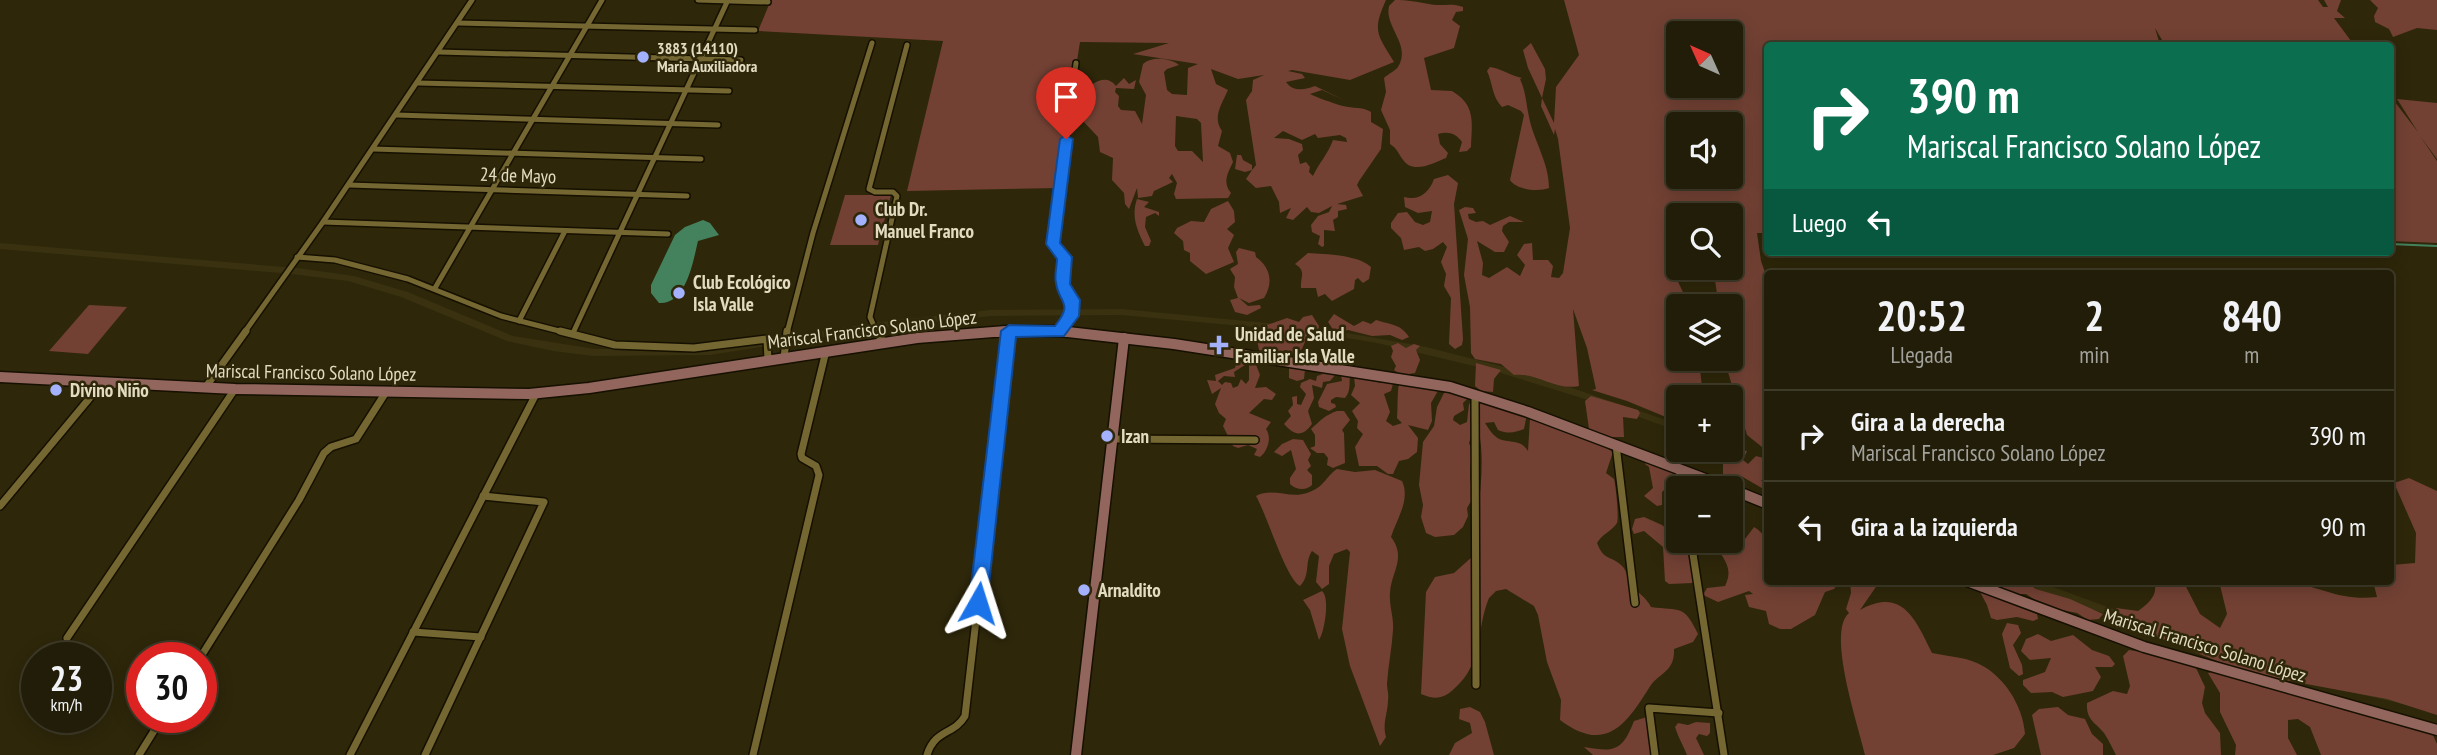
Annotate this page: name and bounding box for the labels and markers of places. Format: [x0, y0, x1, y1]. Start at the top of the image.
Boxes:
place label: 3883 (14110) Maria Auxiliadora [657, 38, 758, 76]
marker: 3883 (14110) Maria Auxiliadora [635, 49, 651, 65]
pin [1036, 67, 1096, 139]
place label: Club Dr. Manuel Franco [875, 197, 974, 243]
marker: Club Dr. Manuel Franco [853, 212, 869, 228]
place label: Club Ecológico Isla Valle [693, 270, 791, 316]
marker: Club Ecológico Isla Valle [671, 285, 687, 301]
place label: Unidad de Salud Familiar Isla Valle [1235, 322, 1355, 368]
marker: Unidad de Salud Familiar Isla Valle [1209, 335, 1229, 355]
place label: Divino Niño [70, 378, 149, 402]
marker: Divino Niño [48, 382, 64, 398]
place label: Izan [1121, 424, 1149, 448]
marker: Izan [1099, 428, 1115, 444]
place label: Arnaldito [1097, 578, 1161, 602]
marker: Arnaldito [1076, 582, 1092, 598]

